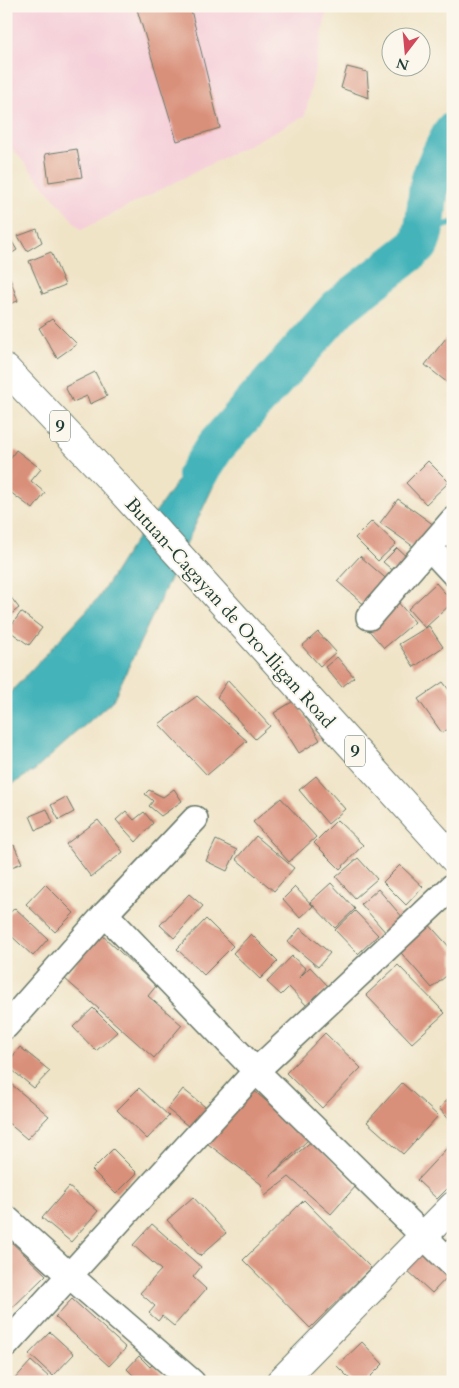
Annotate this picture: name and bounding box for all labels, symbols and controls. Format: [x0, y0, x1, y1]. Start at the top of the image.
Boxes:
north arrow [382, 28, 432, 78]
text: N [394, 53, 411, 75]
road number: 9 [50, 411, 70, 442]
street label: Butuan-Cagayan de Oro-Iligan Road [119, 492, 341, 734]
road number: 9 [345, 736, 365, 766]

